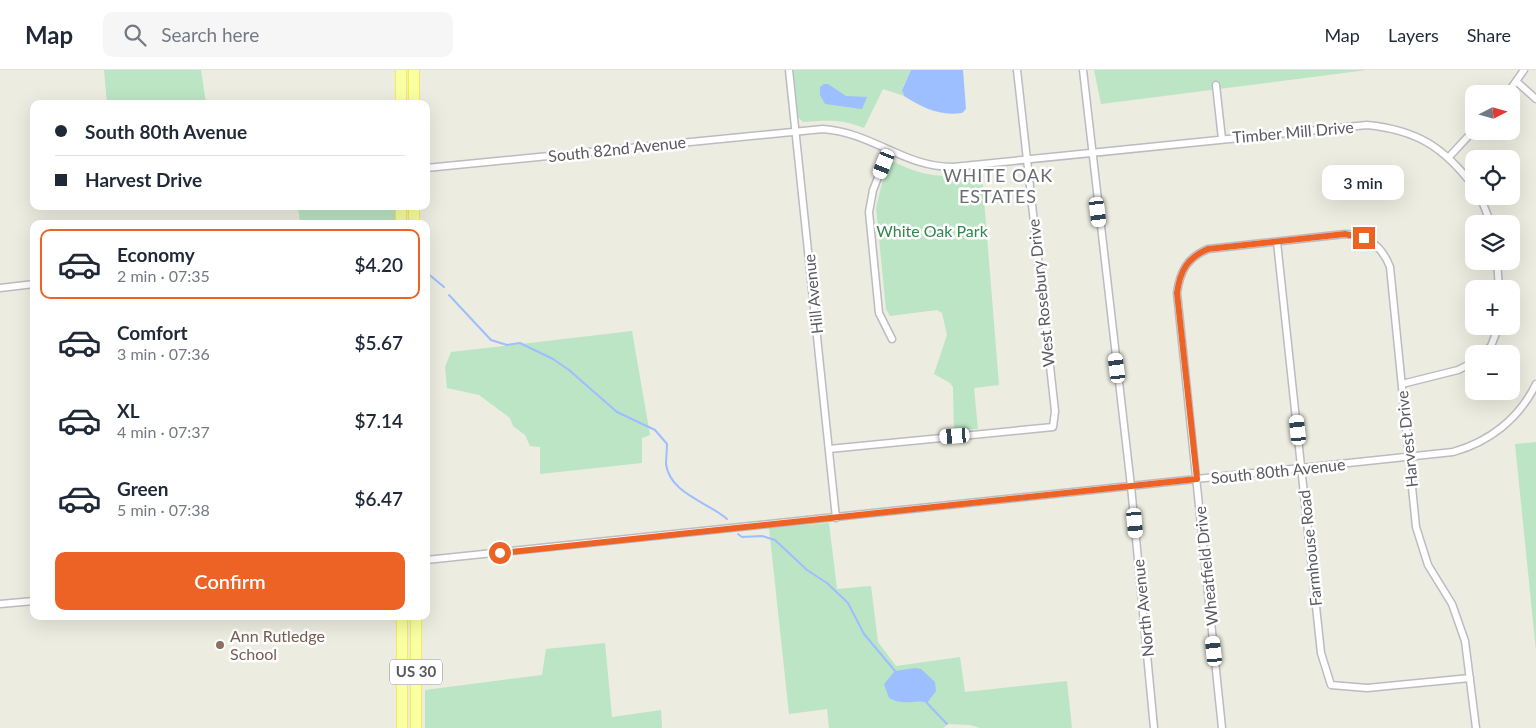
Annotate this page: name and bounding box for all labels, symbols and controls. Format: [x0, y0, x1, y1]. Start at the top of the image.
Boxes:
search box [103, 12, 453, 57]
text: Map [25, 20, 73, 49]
icon: search [121, 21, 149, 49]
text: Search here [161, 23, 259, 46]
text: Map [1324, 24, 1360, 46]
text: Layers [1388, 24, 1439, 46]
text: Share [1467, 24, 1511, 46]
north arrow [1465, 85, 1520, 140]
map controls [1465, 85, 1520, 400]
street label: Timber Mill Drive [1231, 117, 1354, 146]
text: South 80th Avenue [85, 120, 247, 143]
street label: South 82nd Avenue [547, 132, 687, 165]
car [871, 147, 896, 181]
button: locate [1465, 150, 1520, 205]
district label: WHITE OAK ESTATES [943, 164, 1053, 207]
callout: 3 min [1323, 166, 1405, 200]
text: Harvest Drive [85, 168, 202, 191]
text: 3 min [1343, 173, 1383, 192]
car [1088, 196, 1107, 228]
button: layers [1465, 215, 1520, 270]
street label: West Rosebury Drive [1023, 218, 1058, 368]
park label: White Oak Park [876, 221, 989, 240]
route end [1353, 227, 1375, 249]
icon: car [57, 242, 102, 287]
text: Economy [117, 243, 195, 266]
text: $4.20 [354, 253, 403, 276]
street label: Hill Avenue [799, 253, 826, 335]
text: 2 min · 07:35 [117, 266, 210, 285]
button: + [1465, 280, 1520, 335]
icon: car [57, 320, 102, 365]
text: Comfort [117, 321, 188, 344]
text: $5.67 [354, 331, 403, 354]
text: 3 min · 07:36 [117, 344, 210, 363]
button: − [1465, 345, 1520, 400]
car [1107, 352, 1126, 384]
street label: Harvest Drive [1392, 390, 1421, 488]
icon: car [57, 398, 102, 443]
text: XL [117, 399, 140, 422]
text: $7.14 [354, 409, 403, 432]
car [1288, 414, 1307, 446]
text: 4 min · 07:37 [117, 422, 210, 441]
car [939, 427, 970, 445]
street label: South 80th Avenue [1210, 454, 1346, 487]
icon: car [57, 476, 102, 521]
text: Green [117, 477, 168, 500]
text: $6.47 [354, 487, 403, 510]
street label: Farmhouse Road [1294, 489, 1325, 607]
text: 5 min · 07:38 [117, 500, 210, 519]
street label: Wheatfield Drive [1190, 505, 1221, 627]
car [1126, 507, 1143, 539]
route start [489, 542, 511, 564]
button: Confirm [55, 552, 405, 610]
street label: North Avenue [1128, 558, 1157, 658]
place label: Ann Rutledge School [230, 626, 325, 663]
car [1204, 635, 1223, 667]
marker: Ann Rutledge School [214, 639, 226, 651]
road number: US 30 [390, 660, 442, 684]

